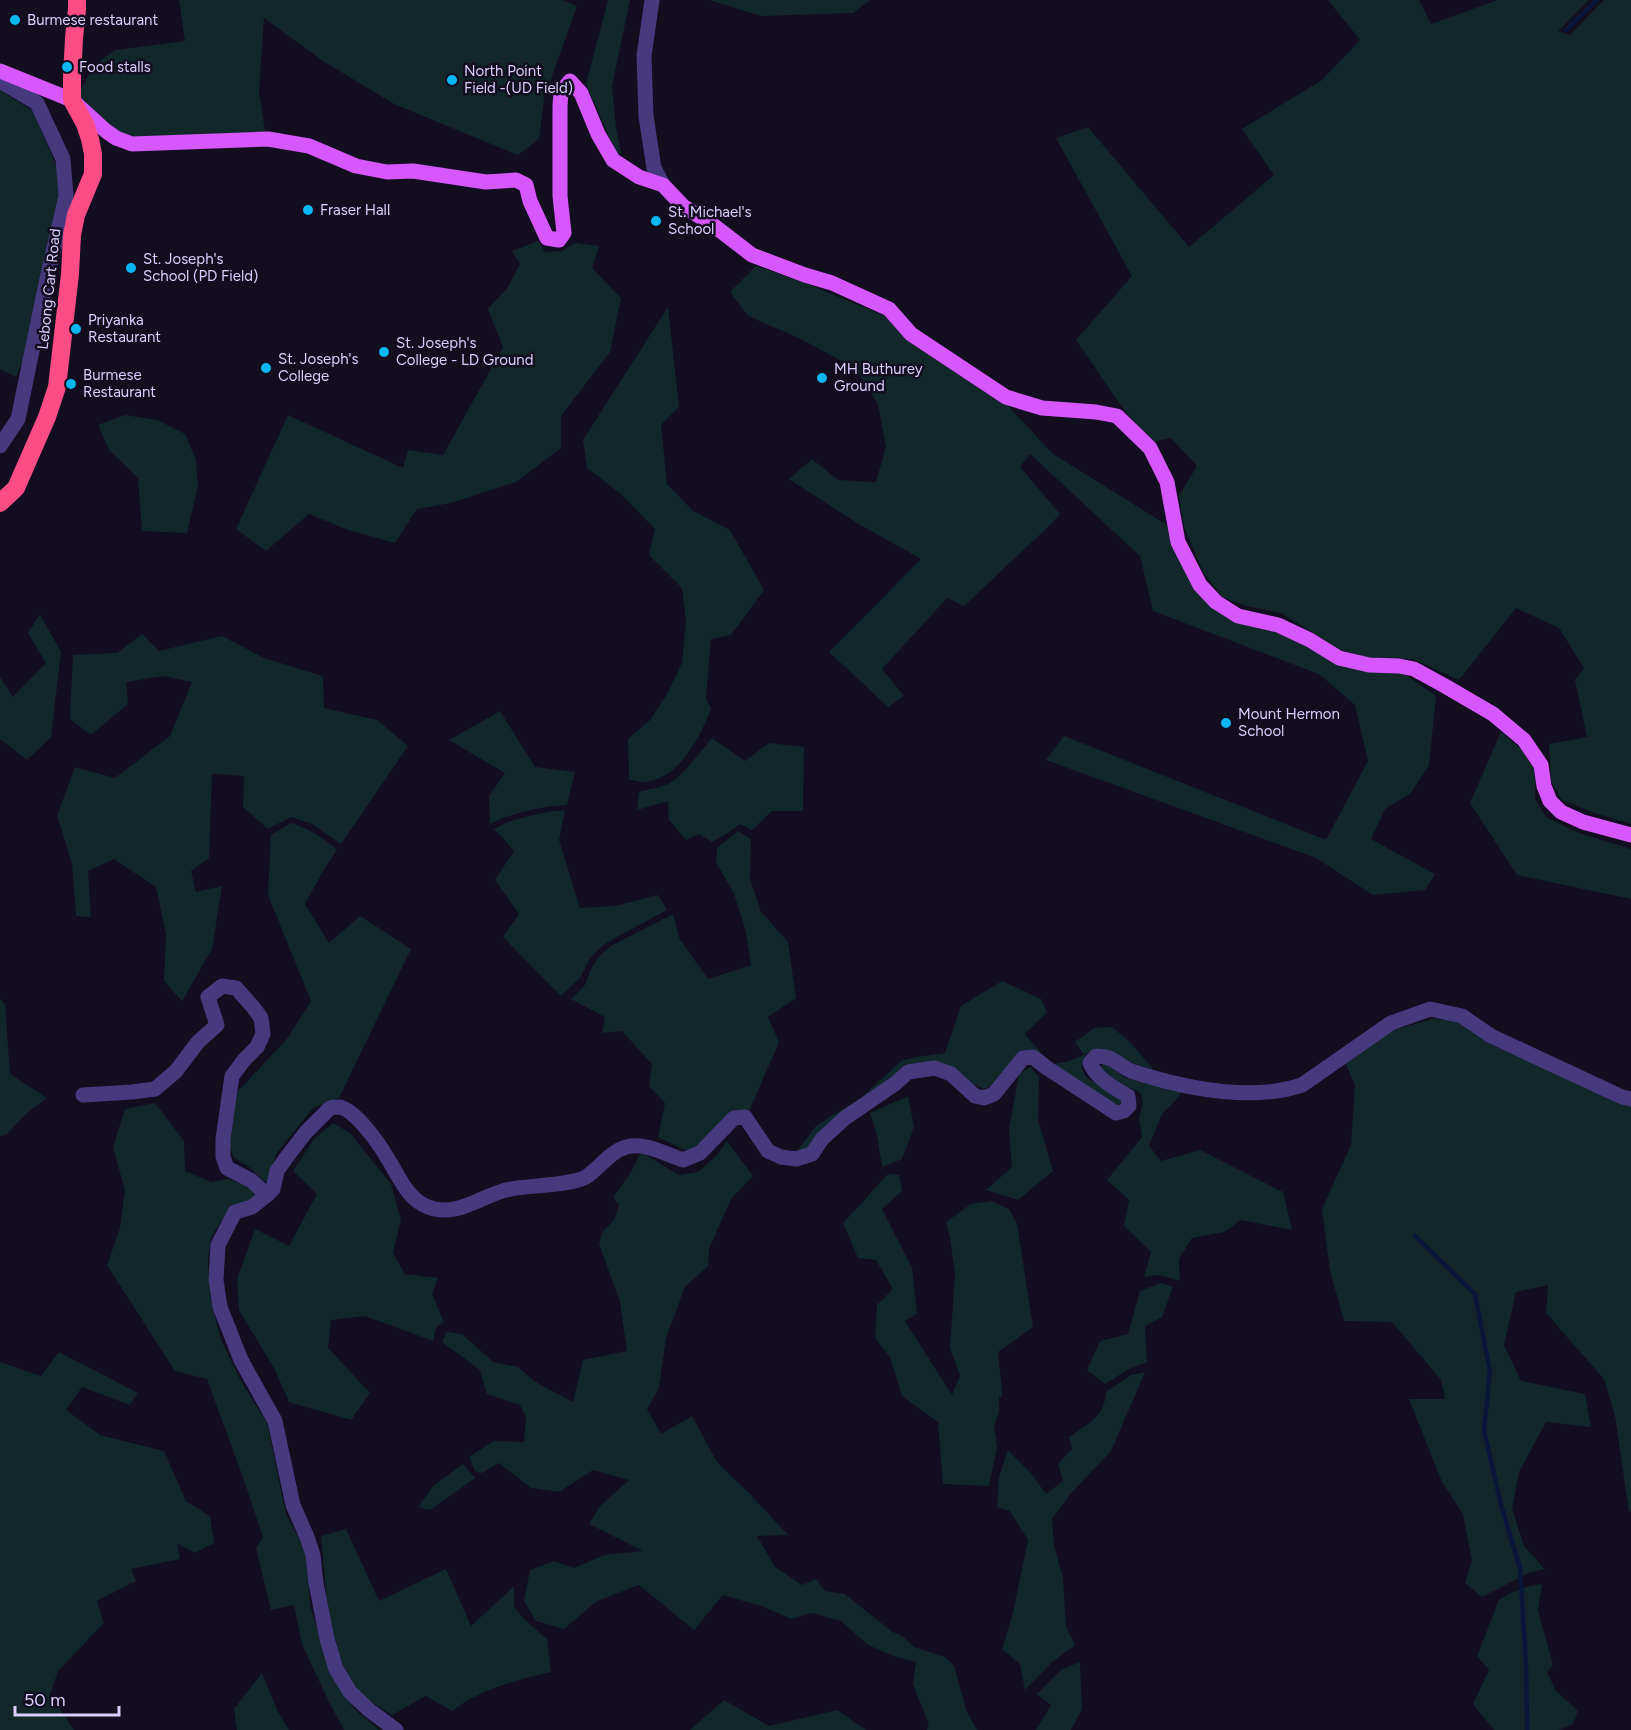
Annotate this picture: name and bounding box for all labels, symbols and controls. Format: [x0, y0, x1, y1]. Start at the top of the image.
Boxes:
place label: Burmese restaurant [27, 11, 158, 29]
marker: Burmese restaurant [8, 13, 22, 27]
place label: Food stalls [79, 58, 151, 76]
marker: Food stalls [60, 60, 74, 74]
place label: North Point Field -(UD Field) [464, 62, 573, 97]
marker: North Point Field -(UD Field) [445, 73, 459, 87]
place label: Fraser Hall [320, 201, 390, 219]
marker: Fraser Hall [301, 203, 315, 217]
place label: St. Michael's School [668, 203, 752, 238]
marker: St. Michael's School [649, 214, 663, 228]
street label: Lebong Cart Road [34, 227, 64, 351]
place label: St. Joseph's School (PD Field) [143, 250, 258, 285]
marker: St. Joseph's School (PD Field) [124, 261, 138, 275]
place label: Priyanka Restaurant [88, 311, 161, 346]
marker: Priyanka Restaurant [69, 322, 83, 336]
place label: St. Joseph's College - LD Ground [396, 334, 534, 369]
marker: St. Joseph's College - LD Ground [377, 345, 391, 359]
place label: St. Joseph's College [278, 350, 359, 385]
place label: MH Buthurey Ground [834, 360, 923, 395]
marker: St. Joseph's College [259, 361, 273, 375]
place label: Burmese Restaurant [83, 366, 156, 401]
marker: MH Buthurey Ground [815, 371, 829, 385]
marker: Burmese Restaurant [64, 377, 78, 391]
place label: Mount Hermon School [1238, 705, 1340, 740]
marker: Mount Hermon School [1219, 716, 1233, 730]
scale bar [15, 1679, 118, 1717]
text: 50 m [24, 1689, 66, 1711]

